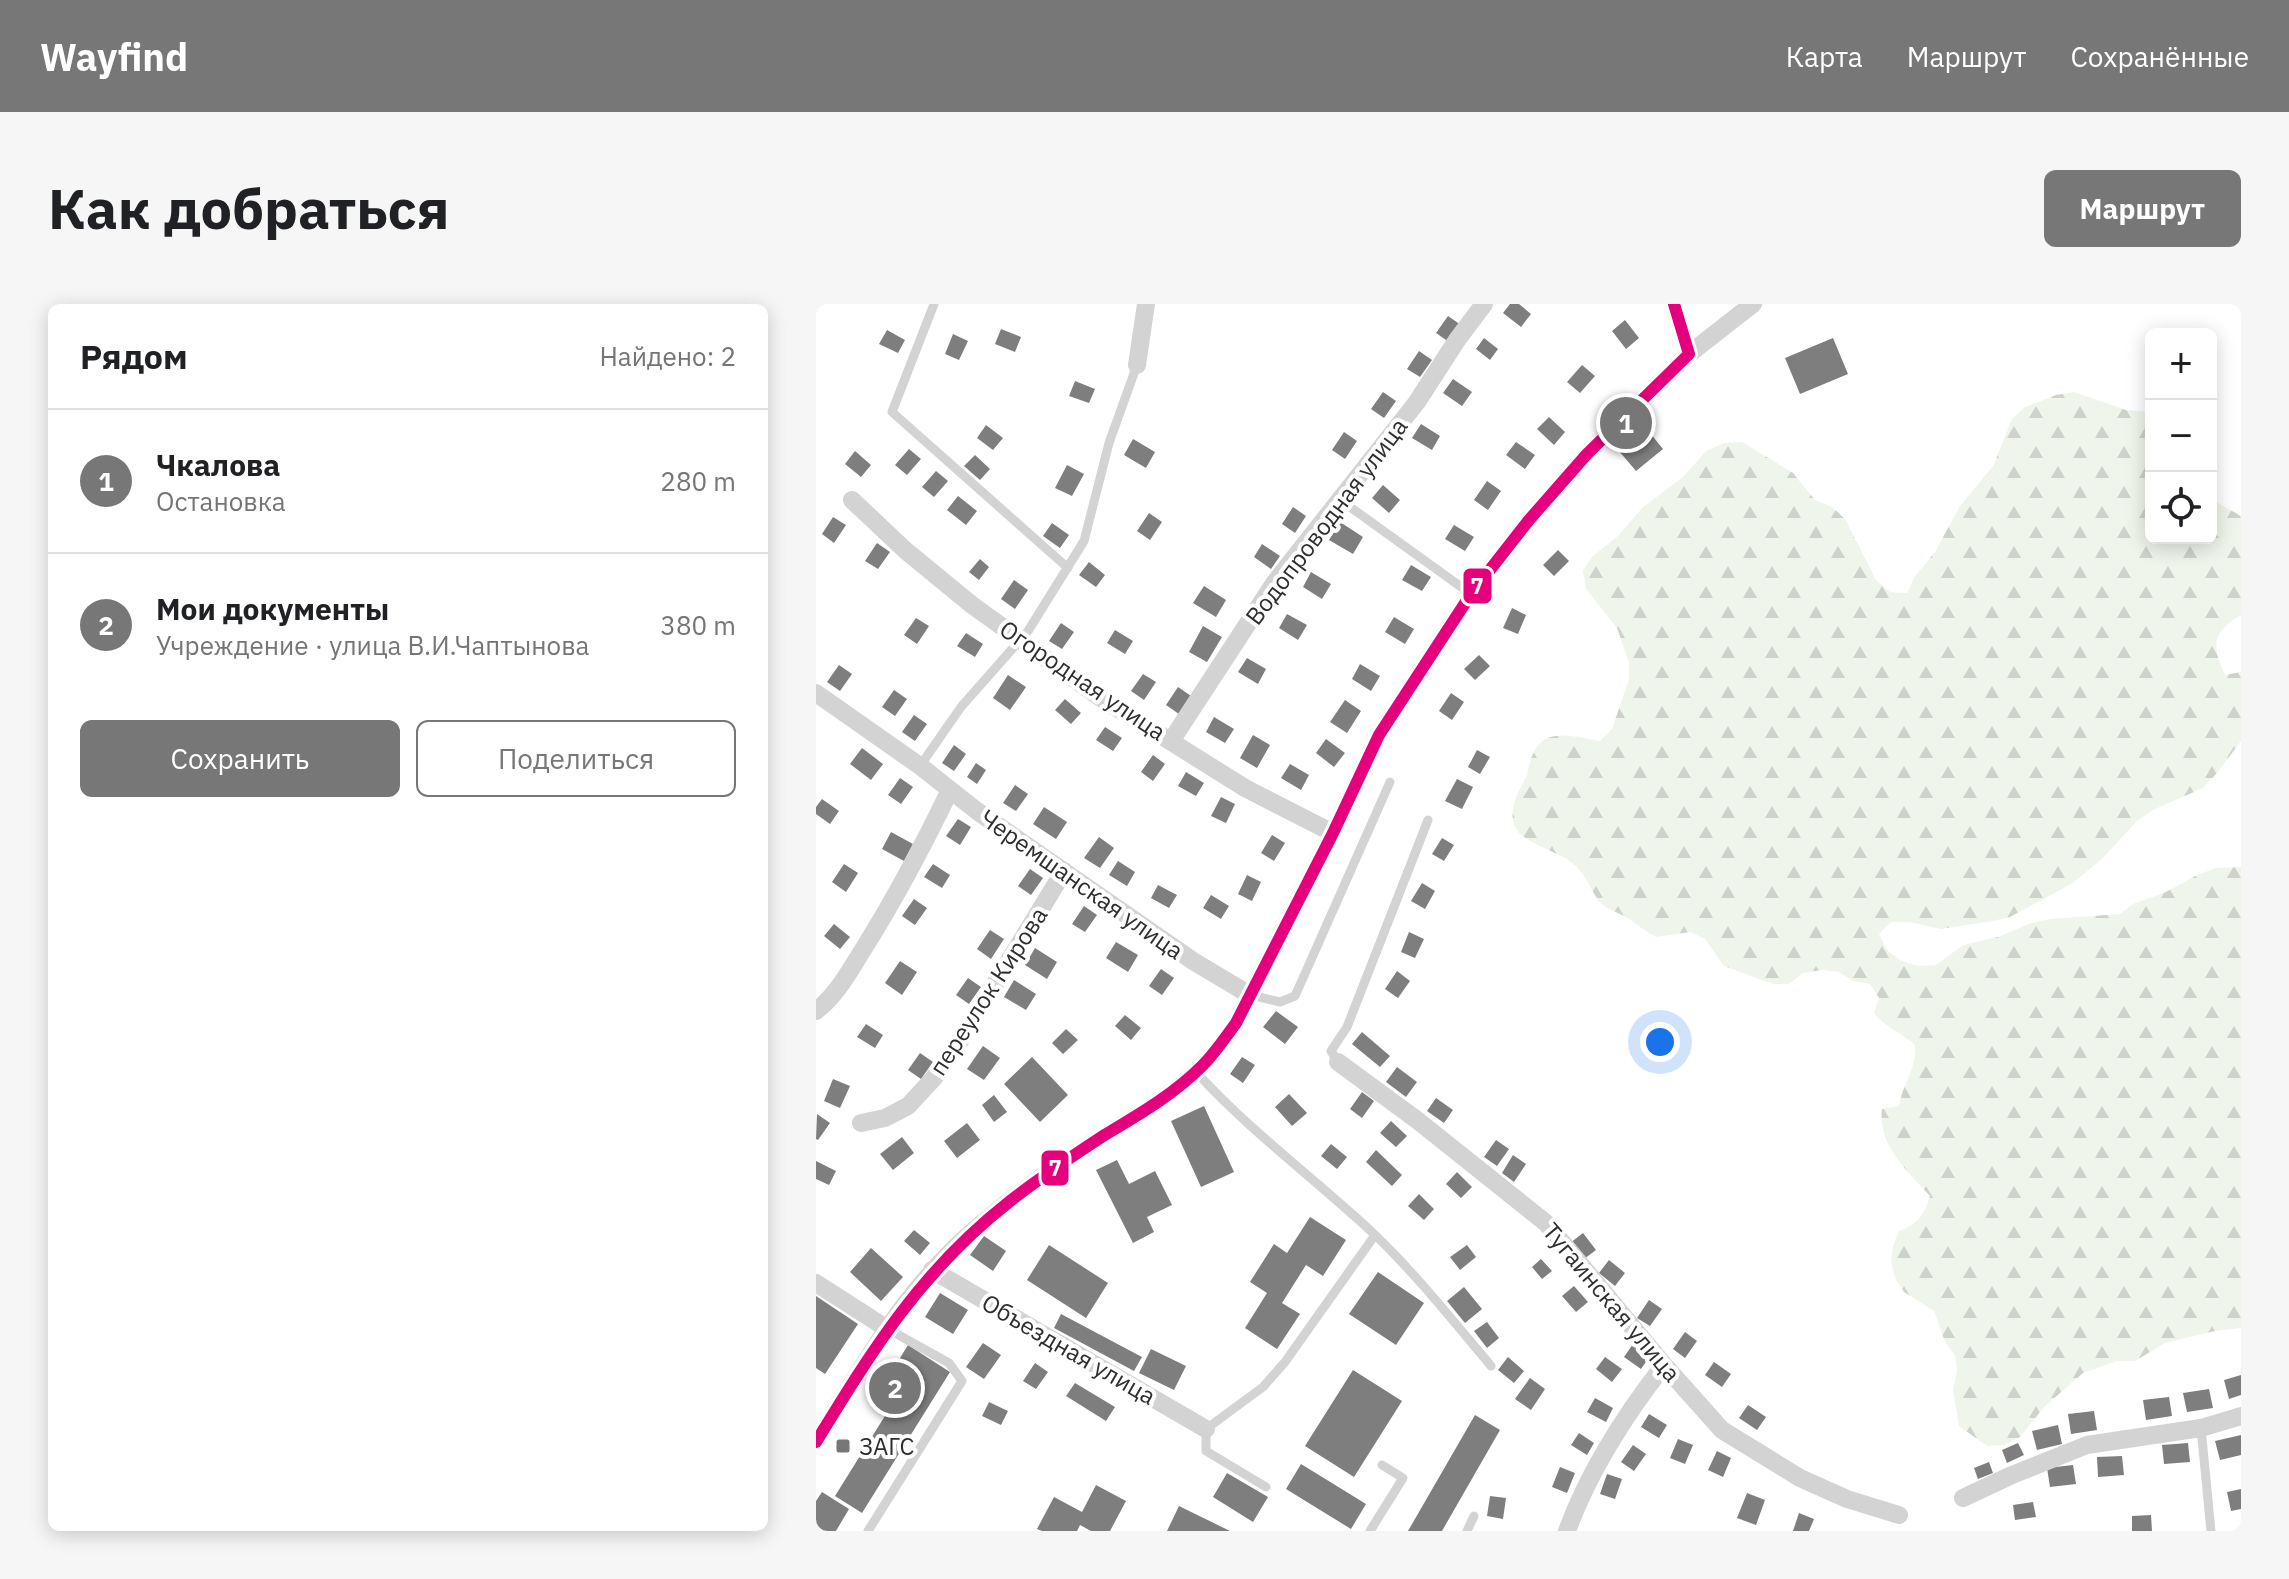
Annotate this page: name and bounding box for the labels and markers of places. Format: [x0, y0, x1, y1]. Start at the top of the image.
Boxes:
pin: 1 [1600, 393, 1652, 453]
pin: 2 [869, 1358, 921, 1418]
place label: ЗАГС [859, 1430, 915, 1462]
marker: ЗАГС [834, 1437, 852, 1455]

